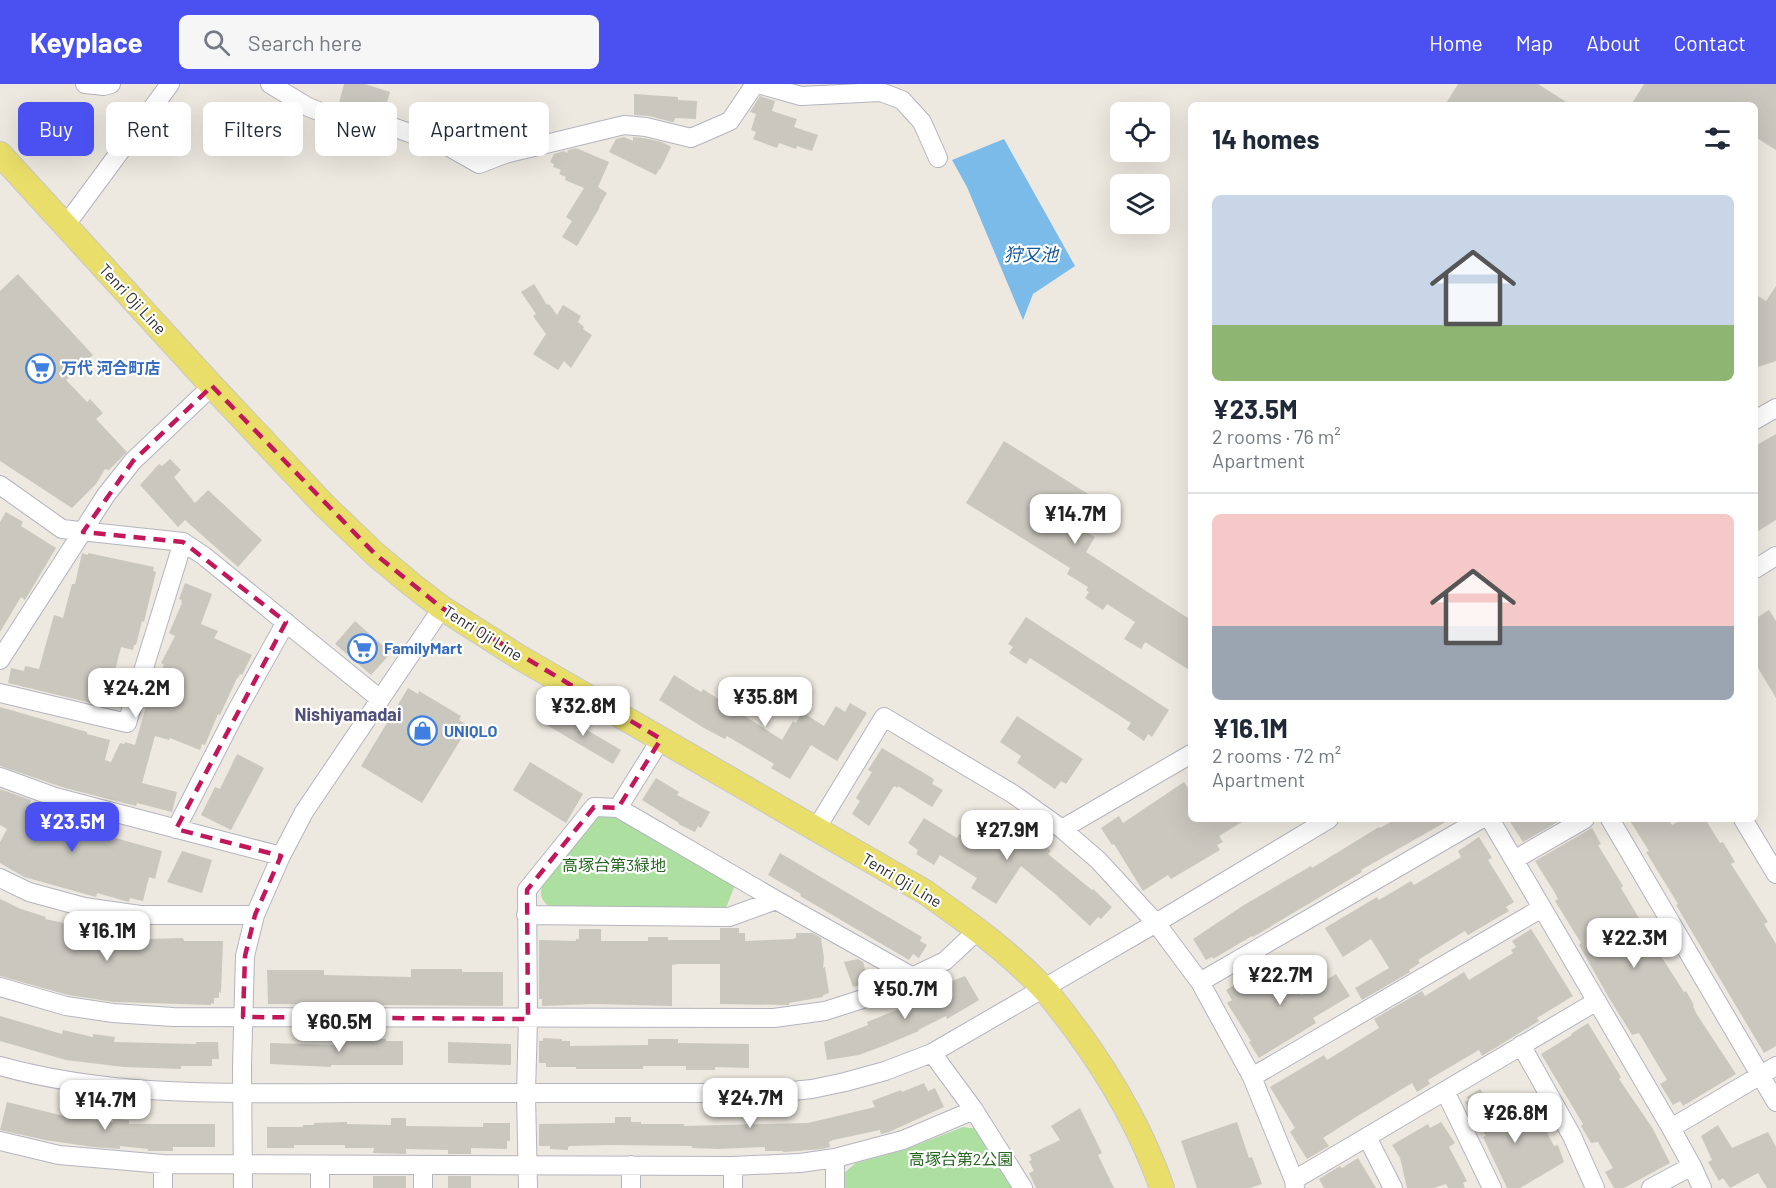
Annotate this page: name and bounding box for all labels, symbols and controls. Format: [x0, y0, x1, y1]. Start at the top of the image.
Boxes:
search box [179, 15, 599, 69]
text: Keyplace [30, 25, 143, 59]
icon: search [200, 26, 233, 59]
text: Search here [248, 29, 362, 55]
text: Home [1429, 30, 1483, 55]
text: Map [1516, 30, 1553, 55]
text: About [1586, 30, 1641, 55]
text: Contact [1674, 30, 1746, 55]
chip: Buy [18, 102, 94, 156]
chip: Rent [106, 102, 191, 156]
chip: Filters [203, 102, 303, 156]
chip: New [315, 102, 397, 156]
chip: Apartment [409, 102, 549, 156]
map controls [1110, 102, 1170, 234]
button: locate [1110, 102, 1170, 162]
icon: filters [1701, 122, 1734, 155]
text: 14 homes [1212, 123, 1319, 154]
button: layers [1110, 174, 1170, 234]
icon: home [1419, 234, 1527, 342]
water label: 狩又池 [1004, 243, 1060, 265]
street label: Tenri Oji Line [96, 259, 171, 338]
supermarket icon: 万代 河合町店 [24, 352, 56, 384]
place label: 万代 河合町店 [61, 358, 160, 377]
text: ¥23.5M [1212, 393, 1298, 424]
text: 2 rooms · 76 m² [1212, 424, 1341, 448]
text: Apartment [1212, 448, 1305, 472]
pin: ¥14.7M [1026, 494, 1124, 545]
text: ¥14.7M [1044, 501, 1106, 525]
icon: home [1419, 553, 1527, 661]
street label: Tenri Oji Line [440, 601, 526, 664]
supermarket icon: FamilyMart [347, 632, 379, 664]
place label: FamilyMart [384, 638, 462, 657]
pin: ¥24.2M [87, 668, 185, 719]
text: ¥24.2M [102, 675, 170, 699]
pin: ¥35.8M [716, 677, 814, 728]
text: ¥35.8M [732, 684, 798, 708]
pin: ¥32.8M [534, 686, 632, 737]
text: ¥32.8M [550, 693, 616, 717]
district label: Nishiyamadai [295, 703, 401, 725]
text: ¥16.1M [1212, 712, 1288, 743]
shop icon: UNIQLO [407, 715, 439, 747]
place label: UNIQLO [444, 721, 497, 740]
text: 2 rooms · 72 m² [1212, 743, 1341, 767]
text: Apartment [1212, 767, 1305, 791]
pin: ¥23.5M [23, 802, 121, 853]
text: ¥23.5M [39, 809, 105, 833]
pin: ¥27.9M [958, 810, 1056, 861]
text: ¥27.9M [975, 817, 1039, 841]
street label: Tenri Oji Line [859, 848, 946, 911]
park label: 高塚台第3緑地 [562, 855, 666, 874]
pin: ¥16.1M [58, 911, 156, 962]
text: ¥16.1M [78, 918, 136, 942]
pin: ¥22.3M [1585, 918, 1683, 969]
text: ¥22.3M [1601, 925, 1667, 949]
pin: ¥22.7M [1231, 955, 1329, 1006]
text: ¥22.7M [1247, 962, 1313, 986]
pin: ¥50.7M [856, 969, 954, 1020]
text: ¥50.7M [872, 976, 938, 1000]
pin: ¥60.5M [290, 1002, 388, 1053]
text: ¥60.5M [306, 1009, 372, 1033]
pin: ¥24.7M [701, 1078, 799, 1129]
pin: ¥14.7M [56, 1080, 154, 1131]
text: ¥24.7M [717, 1085, 783, 1109]
text: ¥14.7M [74, 1087, 136, 1111]
pin: ¥26.8M [1466, 1093, 1564, 1144]
text: ¥26.8M [1482, 1100, 1548, 1124]
park label: 高塚台第2公園 [909, 1149, 1013, 1168]

